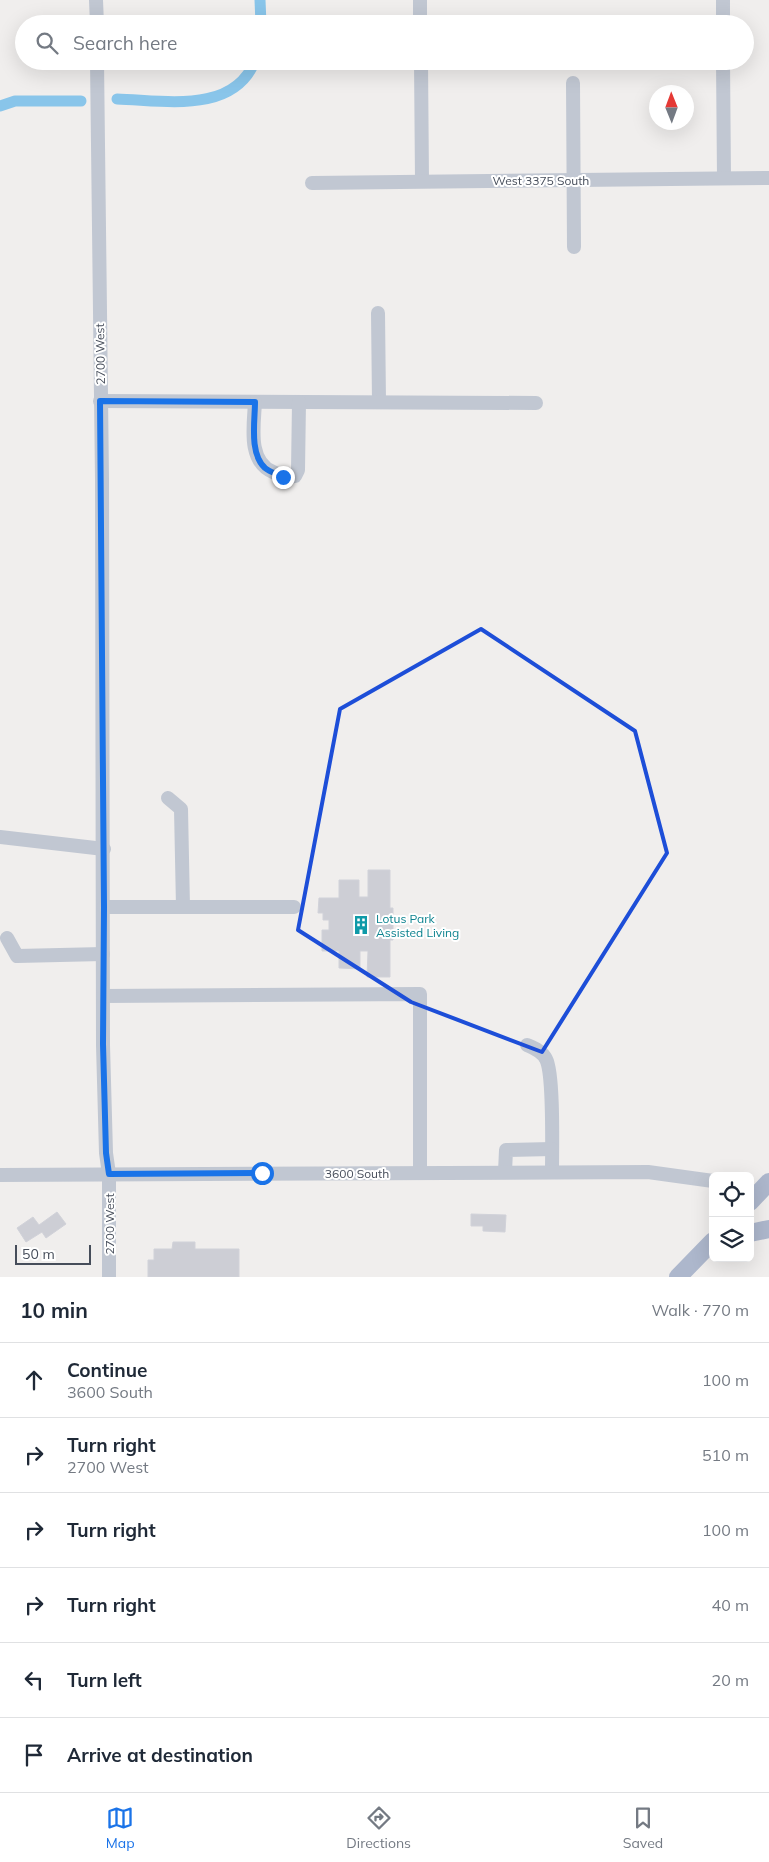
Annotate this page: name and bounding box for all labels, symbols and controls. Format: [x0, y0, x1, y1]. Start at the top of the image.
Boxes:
search box [15, 15, 754, 70]
icon: search [33, 29, 61, 57]
text: Search here [73, 31, 177, 55]
north arrow [649, 85, 694, 130]
street label: West 3375 South [493, 173, 589, 188]
street label: 2700 West [92, 323, 108, 385]
route end [272, 466, 295, 489]
place label: Lotus Park Assisted Living [376, 911, 459, 940]
building icon: Lotus Park Assisted Living [350, 914, 372, 936]
route start [251, 1162, 274, 1185]
street label: 3600 South [325, 1166, 389, 1181]
map controls [709, 1172, 754, 1262]
button: locate [709, 1172, 754, 1217]
street label: 2700 West [102, 1193, 117, 1255]
button: layers [709, 1217, 754, 1262]
scale bar [15, 1242, 91, 1265]
text: 50 m [22, 1245, 55, 1263]
text: 10 min [20, 1297, 88, 1323]
text: Walk · 770 m [651, 1300, 749, 1320]
text: Continue [67, 1358, 147, 1382]
icon: ahead [20, 1366, 48, 1394]
text: 100 m [702, 1370, 749, 1390]
text: 3600 South [67, 1382, 153, 1402]
text: Turn right [67, 1433, 156, 1457]
icon: right [20, 1441, 48, 1469]
text: 510 m [702, 1445, 749, 1465]
text: 2700 West [67, 1457, 149, 1477]
icon: right [20, 1516, 48, 1544]
text: Turn right [67, 1518, 156, 1542]
text: 100 m [702, 1520, 749, 1540]
icon: right [20, 1591, 48, 1619]
text: Turn right [67, 1593, 156, 1617]
text: 40 m [712, 1595, 749, 1615]
icon: left [20, 1666, 48, 1694]
text: Turn left [67, 1668, 142, 1692]
text: 20 m [712, 1670, 749, 1690]
icon: arrive [20, 1741, 48, 1769]
text: Arrive at destination [67, 1743, 253, 1767]
tab: Map [106, 1804, 135, 1852]
tab: Directions [346, 1804, 411, 1852]
tab: Saved [623, 1804, 663, 1852]

